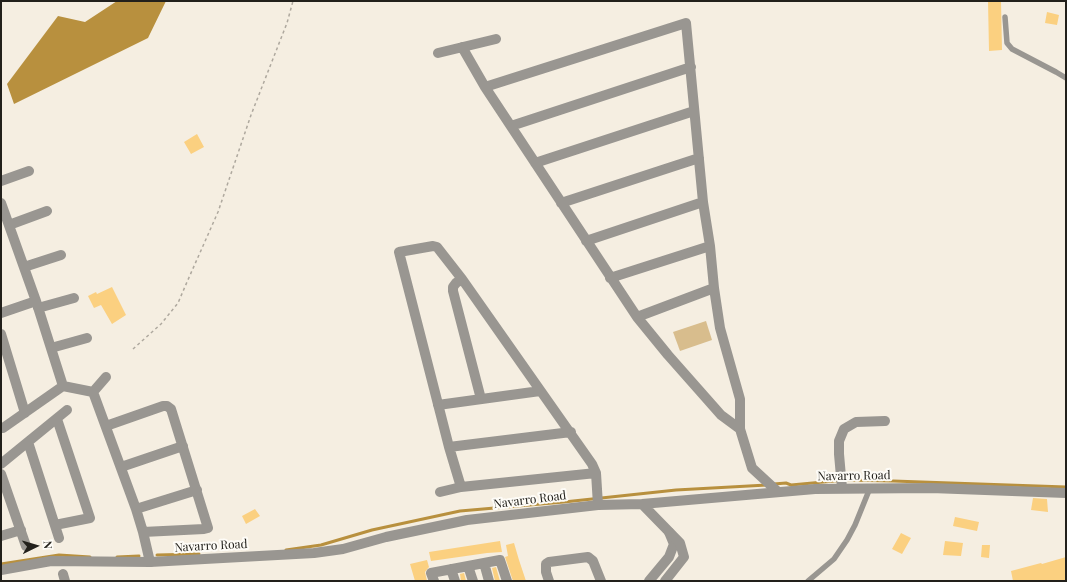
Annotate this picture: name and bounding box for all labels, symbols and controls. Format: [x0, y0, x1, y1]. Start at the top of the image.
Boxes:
street label: Navarro Road [817, 468, 891, 484]
street label: Navarro Road [493, 488, 567, 512]
north arrow [16, 526, 56, 566]
street label: Navarro Road [174, 537, 248, 555]
text: N [41, 540, 56, 550]

